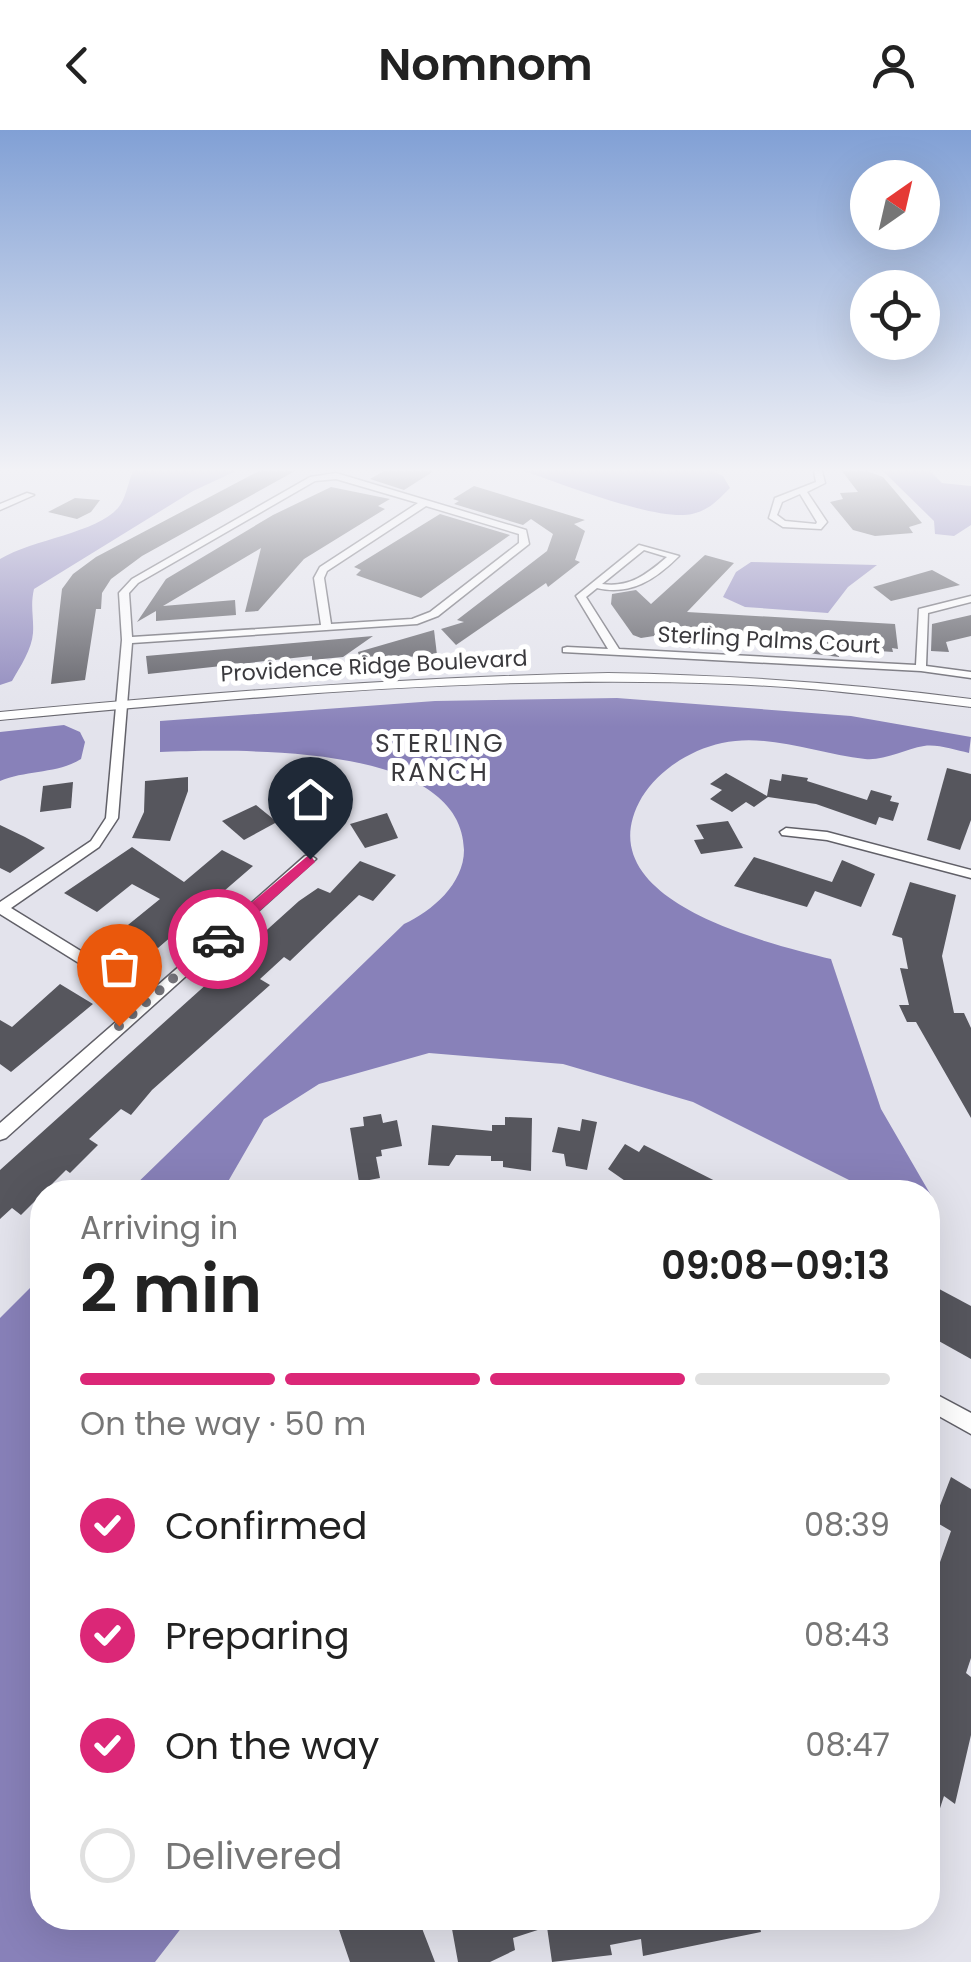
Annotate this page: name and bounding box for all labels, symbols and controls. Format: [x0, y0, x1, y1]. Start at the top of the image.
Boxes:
text: Nomnom [378, 33, 593, 96]
icon: back [50, 38, 105, 93]
icon: person [866, 38, 921, 93]
north arrow [850, 160, 940, 250]
map controls [850, 160, 940, 360]
button: locate [850, 270, 940, 360]
street label: Sterling Palms Court [657, 619, 881, 661]
street label: Providence Ridge Boulevard [220, 642, 528, 690]
district label: STERLING RANCH [375, 726, 505, 790]
pin [268, 757, 353, 860]
icon: home [283, 772, 338, 827]
courier [168, 889, 268, 989]
icon: car [191, 912, 246, 967]
pin [77, 924, 162, 1027]
icon: bag [92, 939, 147, 994]
text: Arriving in [80, 1205, 238, 1250]
text: 09:08–09:13 [661, 1239, 890, 1292]
text: 2 min [80, 1244, 262, 1335]
text: On the way · 50 m [80, 1401, 366, 1446]
icon: check [80, 1498, 135, 1553]
text: Confirmed [165, 1499, 367, 1552]
text: 08:39 [804, 1502, 890, 1547]
icon: check [80, 1608, 135, 1663]
text: Preparing [165, 1609, 350, 1662]
text: 08:43 [804, 1612, 890, 1657]
icon: check [80, 1718, 135, 1773]
text: On the way [165, 1719, 379, 1772]
text: 08:47 [805, 1722, 890, 1767]
text: Delivered [165, 1829, 342, 1882]

